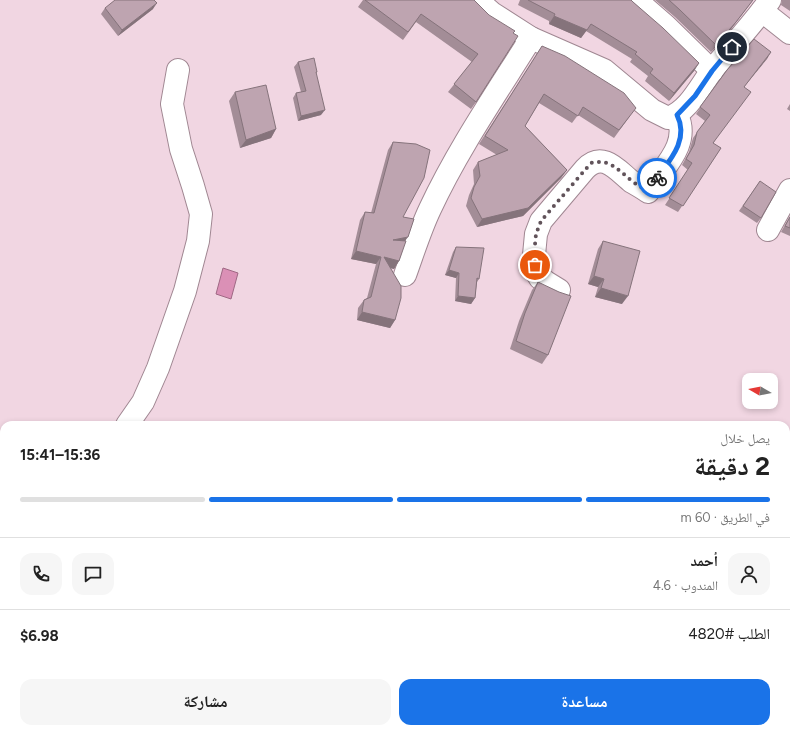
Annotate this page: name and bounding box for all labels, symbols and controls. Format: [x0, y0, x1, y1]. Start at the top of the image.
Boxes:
pin [715, 30, 749, 64]
icon: home [721, 36, 743, 58]
courier [637, 158, 677, 198]
icon: bike [646, 167, 668, 189]
pin [518, 248, 552, 282]
icon: bag [524, 254, 546, 276]
north arrow [742, 373, 778, 409]
map controls [742, 373, 778, 409]
text: يصل خلال [721, 431, 770, 446]
text: 15:36–15:41 [20, 446, 100, 464]
text: 2 دقيقة [694, 450, 770, 482]
text: في الطريق · 60 m [681, 510, 770, 525]
text: أحمد [691, 552, 718, 570]
button: phone [20, 553, 62, 595]
button: chat [72, 553, 114, 595]
button: person [728, 553, 770, 595]
text: المندوب · 4.6 [653, 578, 718, 593]
text: الطلب #4820 [688, 625, 770, 643]
text: $6.98 [20, 627, 59, 645]
button: مشاركة [20, 679, 391, 725]
button: مساعدة [399, 679, 770, 725]

